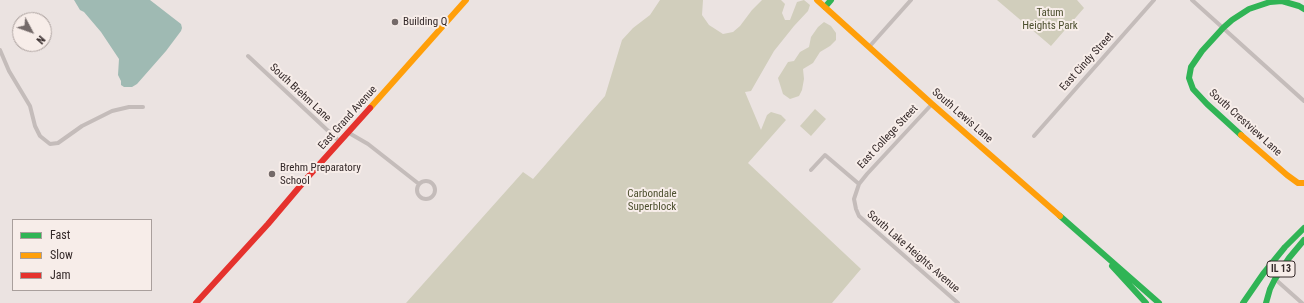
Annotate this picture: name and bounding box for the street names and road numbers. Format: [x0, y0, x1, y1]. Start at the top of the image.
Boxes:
street label: East Cindy Street [1057, 30, 1117, 94]
street label: South Brehm Lane [267, 61, 333, 125]
street label: East Grand Avenue [316, 83, 380, 153]
street label: South Lewis Lane [929, 86, 995, 146]
street label: South Crestview Lane [1206, 87, 1284, 159]
street label: East College Street [855, 102, 921, 172]
street label: South Lake Heights Avenue [864, 208, 962, 296]
road number: IL 13 [1267, 261, 1295, 277]

